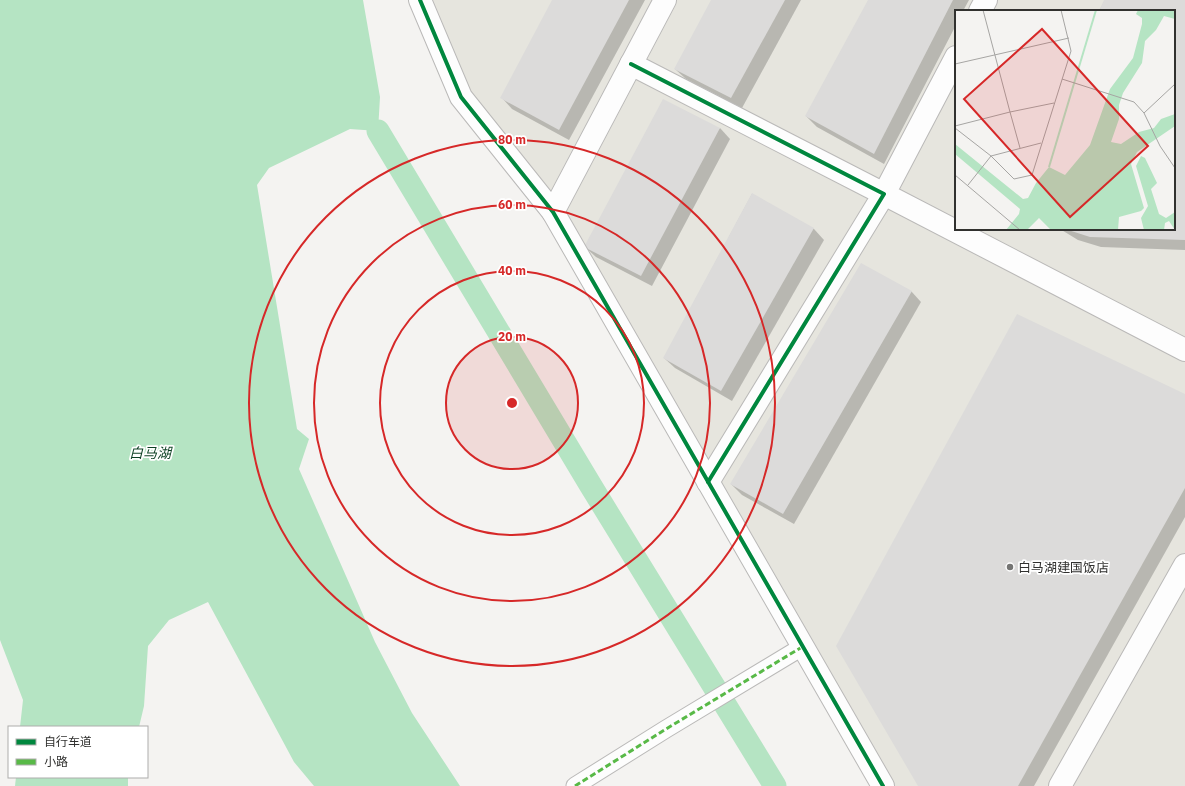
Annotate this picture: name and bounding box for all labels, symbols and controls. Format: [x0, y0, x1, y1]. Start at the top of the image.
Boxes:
inset map [955, 10, 1175, 230]
text: 80 m [498, 132, 526, 147]
text: 60 m [498, 197, 526, 212]
text: 40 m [498, 263, 526, 278]
text: 20 m [498, 329, 526, 344]
centre of rings [505, 396, 519, 410]
water label: 白马湖 [129, 444, 173, 462]
place label: 白马湖建国饭店 [1018, 559, 1109, 576]
marker: 白马湖建国饭店 [1005, 562, 1015, 572]
legend [8, 726, 148, 778]
text: 自行车道 [44, 734, 92, 749]
text: 小路 [44, 754, 68, 769]

